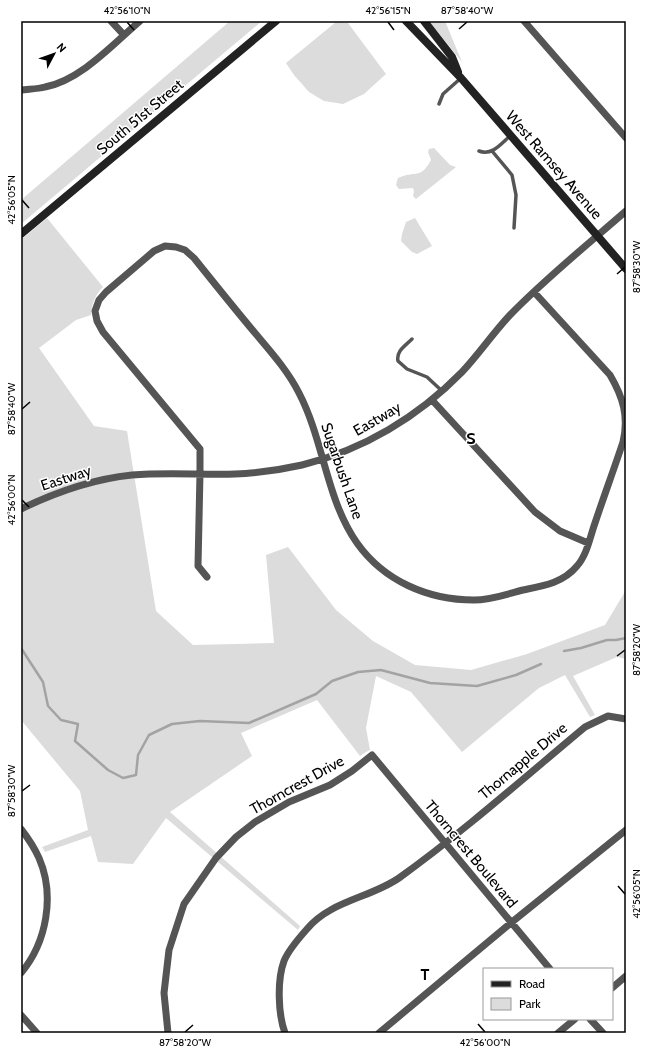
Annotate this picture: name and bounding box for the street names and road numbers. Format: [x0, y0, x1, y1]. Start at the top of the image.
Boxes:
street label: South 51st Street [93, 76, 187, 158]
street label: West Ramsey Avenue [502, 107, 606, 223]
street label: Eastway [350, 398, 404, 440]
street label: Sugarbush Lane [317, 420, 367, 522]
street label: Eastway [38, 461, 94, 495]
street label: Thornapple Drive [475, 719, 571, 803]
street label: Thorncrest Drive [247, 752, 347, 818]
street label: Thorncrest Boulevard [421, 797, 521, 911]

